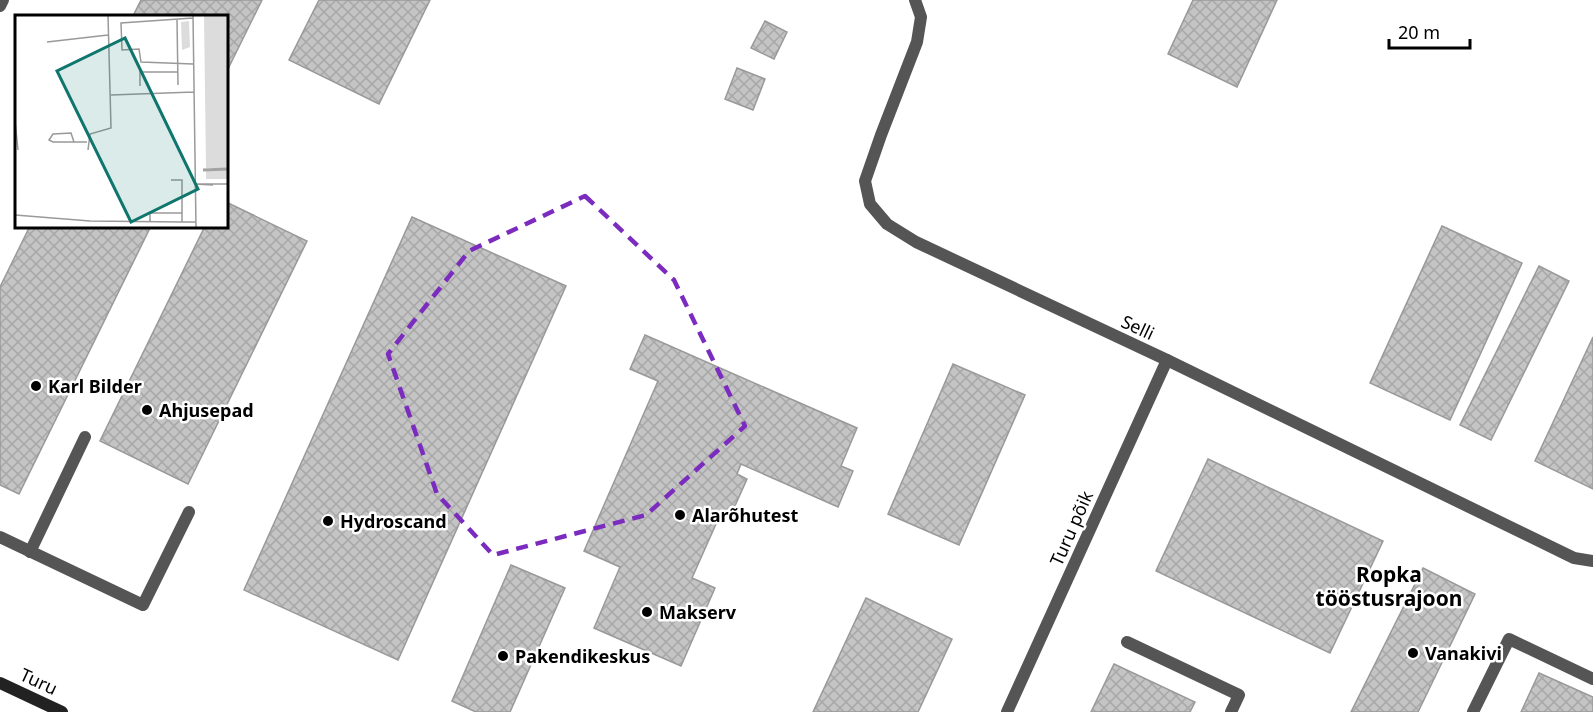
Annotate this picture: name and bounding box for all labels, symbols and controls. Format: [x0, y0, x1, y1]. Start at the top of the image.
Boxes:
scale bar [1389, 12, 1470, 50]
inset map [15, 15, 228, 228]
text: 20 m [1398, 20, 1440, 44]
street label: Selli [1118, 309, 1158, 345]
place label: Karl Bilder [48, 374, 142, 398]
marker: Karl Bilder [29, 379, 43, 393]
place label: Ahjusepad [159, 398, 254, 422]
marker: Ahjusepad [140, 403, 154, 417]
street label: Turu põik [1044, 486, 1098, 569]
place label: Alarõhutest [692, 503, 799, 527]
marker: Alarõhutest [673, 508, 687, 522]
place label: Hydroscand [340, 509, 447, 533]
marker: Hydroscand [321, 514, 335, 528]
district label: Ropka tööstusrajoon [1316, 560, 1462, 612]
place label: Makserv [659, 600, 737, 624]
marker: Makserv [640, 605, 654, 619]
place label: Vanakivi [1425, 641, 1502, 665]
place label: Pakendikeskus [515, 644, 650, 668]
marker: Vanakivi [1406, 646, 1420, 660]
marker: Pakendikeskus [496, 649, 510, 663]
street label: Turu [16, 662, 62, 700]

